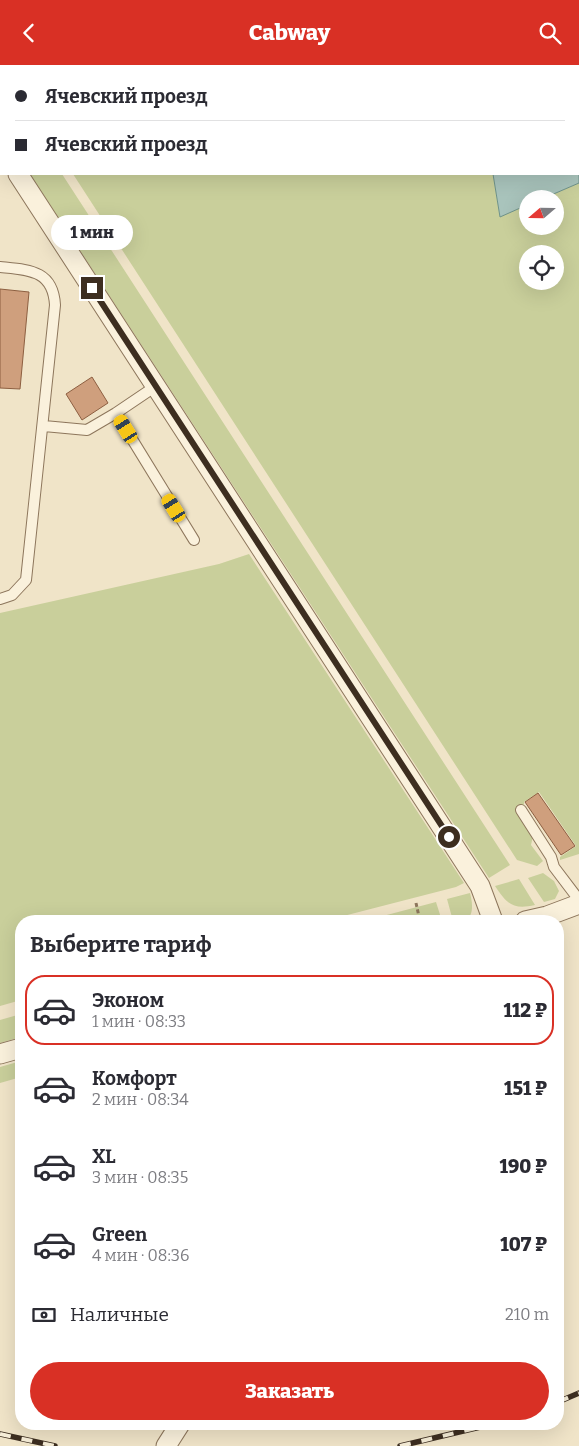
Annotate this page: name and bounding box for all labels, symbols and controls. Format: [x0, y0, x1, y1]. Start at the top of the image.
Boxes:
icon: back [15, 19, 43, 47]
text: Cabway [249, 19, 330, 46]
icon: search [536, 19, 564, 47]
text: Ячевский проезд [45, 85, 207, 108]
text: Ячевский проезд [45, 133, 207, 156]
north arrow [519, 190, 564, 235]
map controls [519, 190, 564, 290]
callout: 1 мин [51, 215, 133, 251]
text: 1 мин [70, 223, 114, 242]
button: locate [519, 245, 564, 290]
route end [81, 277, 103, 299]
car [111, 412, 140, 446]
car [159, 491, 188, 525]
route start [438, 826, 460, 848]
text: Выберите тариф [30, 931, 211, 958]
icon: car [32, 988, 77, 1033]
text: Эконом [92, 989, 164, 1012]
text: 112 ₽ [503, 999, 547, 1022]
text: 1 мин · 08:33 [92, 1012, 186, 1031]
icon: car [32, 1066, 77, 1111]
text: Комфорт [92, 1067, 177, 1090]
text: 151 ₽ [504, 1077, 547, 1100]
text: 2 мин · 08:34 [92, 1090, 189, 1109]
icon: car [32, 1144, 77, 1189]
text: XL [92, 1145, 116, 1168]
text: 190 ₽ [500, 1155, 547, 1178]
text: 3 мин · 08:35 [92, 1168, 188, 1187]
icon: car [32, 1222, 77, 1267]
text: Green [92, 1223, 147, 1246]
text: 107 ₽ [500, 1233, 547, 1256]
text: 4 мин · 08:36 [92, 1246, 189, 1265]
icon: cash [30, 1301, 58, 1329]
text: Наличные [70, 1303, 169, 1326]
text: 210 m [505, 1305, 549, 1324]
button: Заказать [30, 1362, 549, 1420]

